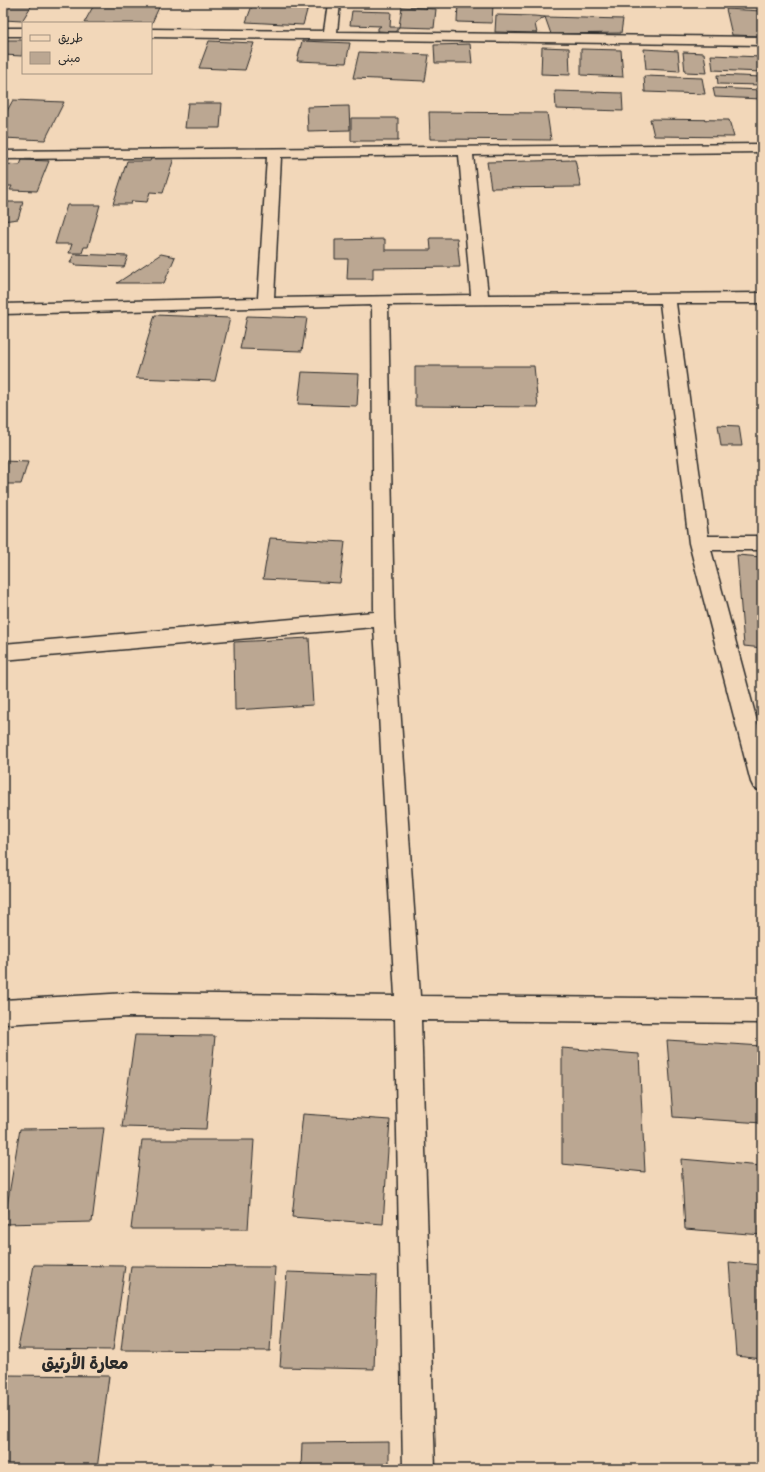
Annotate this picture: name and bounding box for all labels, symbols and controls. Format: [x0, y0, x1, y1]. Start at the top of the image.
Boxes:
legend [22, 22, 152, 74]
text: طريق [58, 30, 83, 45]
text: مبنى [58, 50, 81, 66]
district label: معارة الأرتيق [41, 1352, 129, 1374]

